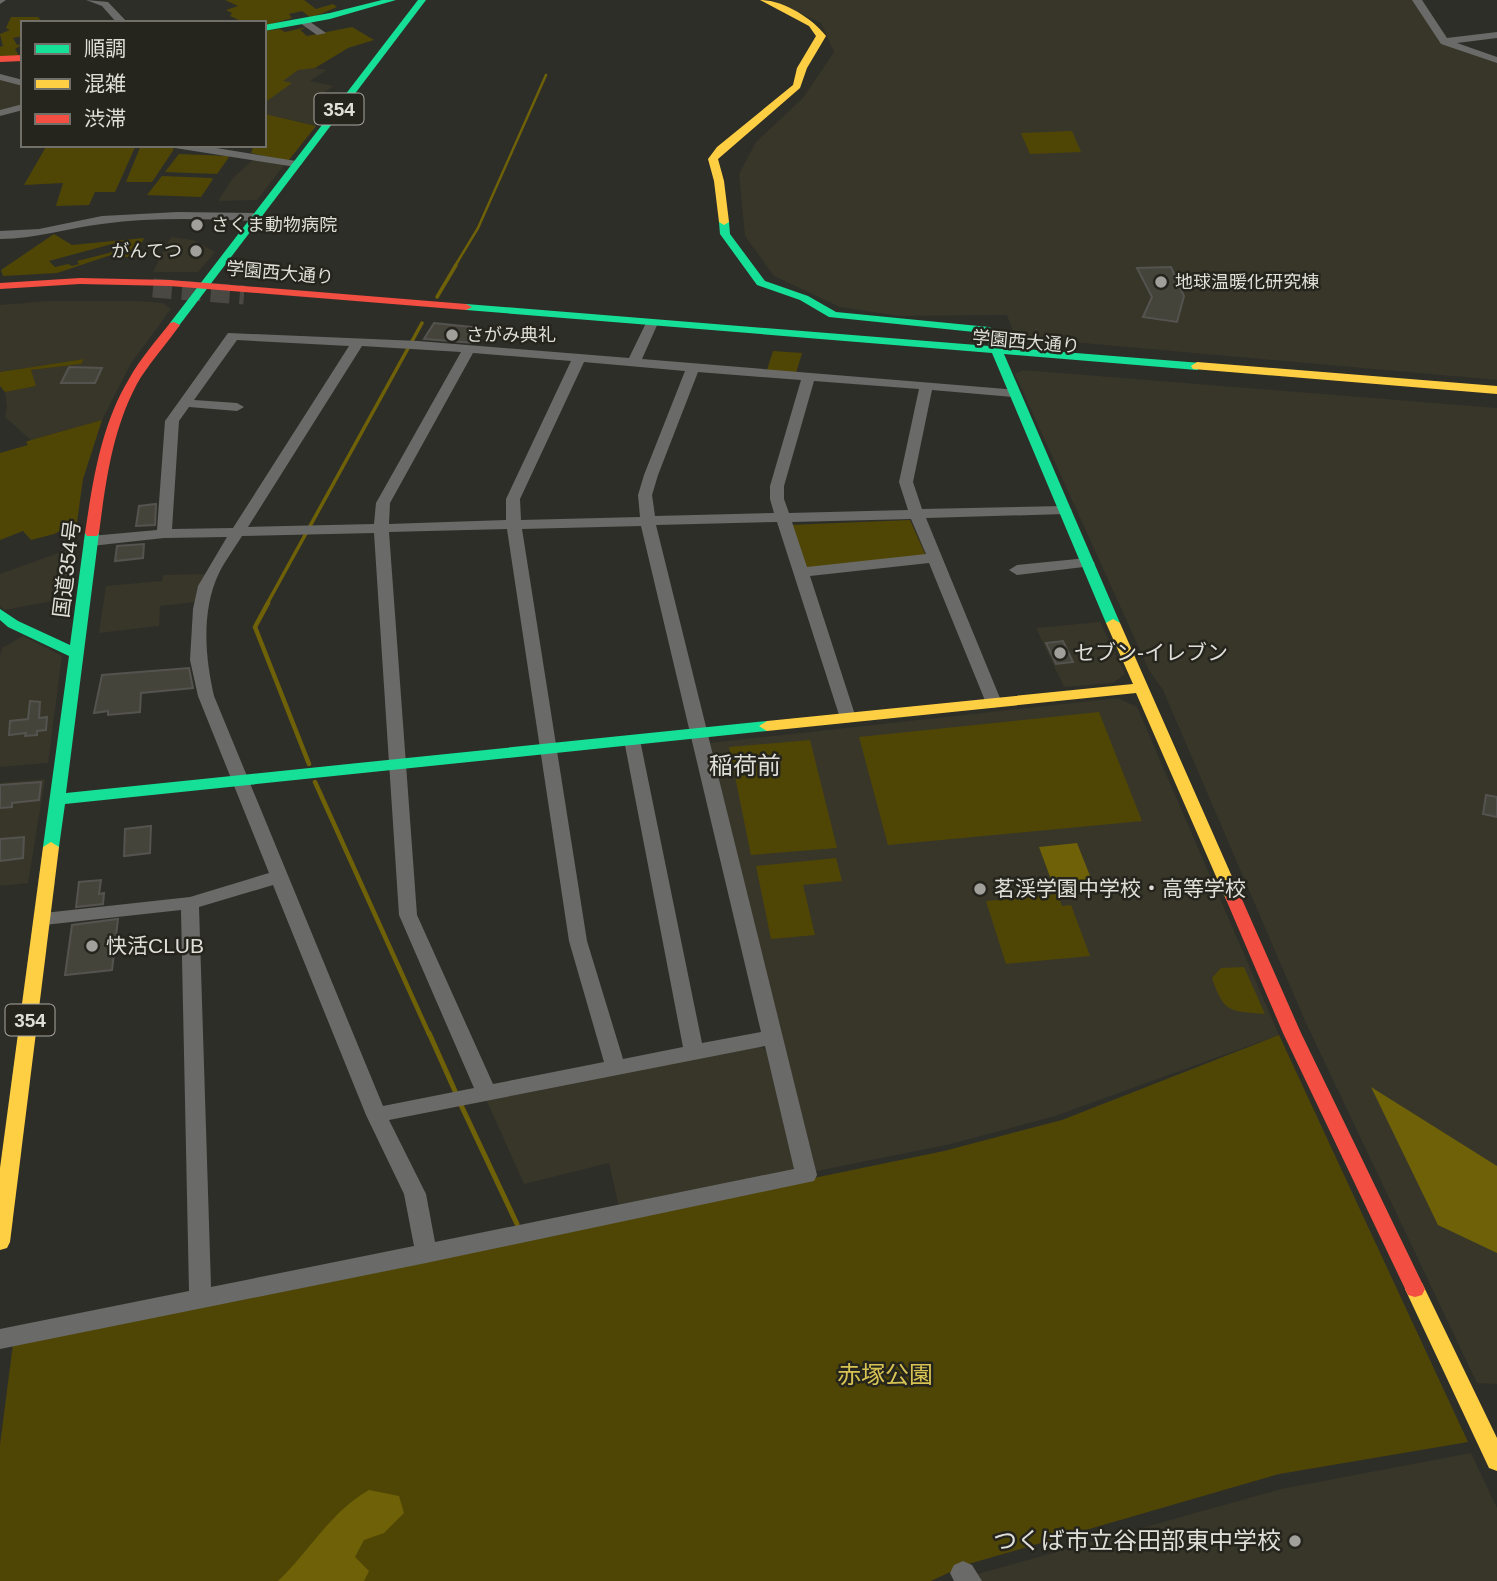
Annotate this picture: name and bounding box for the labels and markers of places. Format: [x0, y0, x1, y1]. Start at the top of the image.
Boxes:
place label: さくま動物病院 [211, 215, 337, 235]
marker: さくま動物病院 [189, 217, 205, 233]
place label: がんてつ [111, 241, 182, 261]
marker: がんてつ [188, 243, 204, 259]
place label: 地球温暖化研究棟 [1175, 272, 1319, 292]
marker: 地球温暖化研究棟 [1153, 274, 1169, 290]
place label: さがみ典礼 [466, 325, 556, 345]
marker: さがみ典礼 [444, 327, 460, 343]
place label: セブン-イレブン [1074, 641, 1228, 664]
marker: セブン-イレブン [1052, 645, 1068, 661]
place label: 茗渓学園中学校・高等学校 [994, 877, 1246, 900]
marker: 茗渓学園中学校・高等学校 [972, 881, 988, 897]
place label: 快活CLUB [106, 934, 204, 957]
marker: 快活CLUB [84, 938, 100, 954]
place label: つくば市立谷田部東中学校 [993, 1527, 1281, 1554]
marker: つくば市立谷田部東中学校 [1287, 1533, 1303, 1549]

